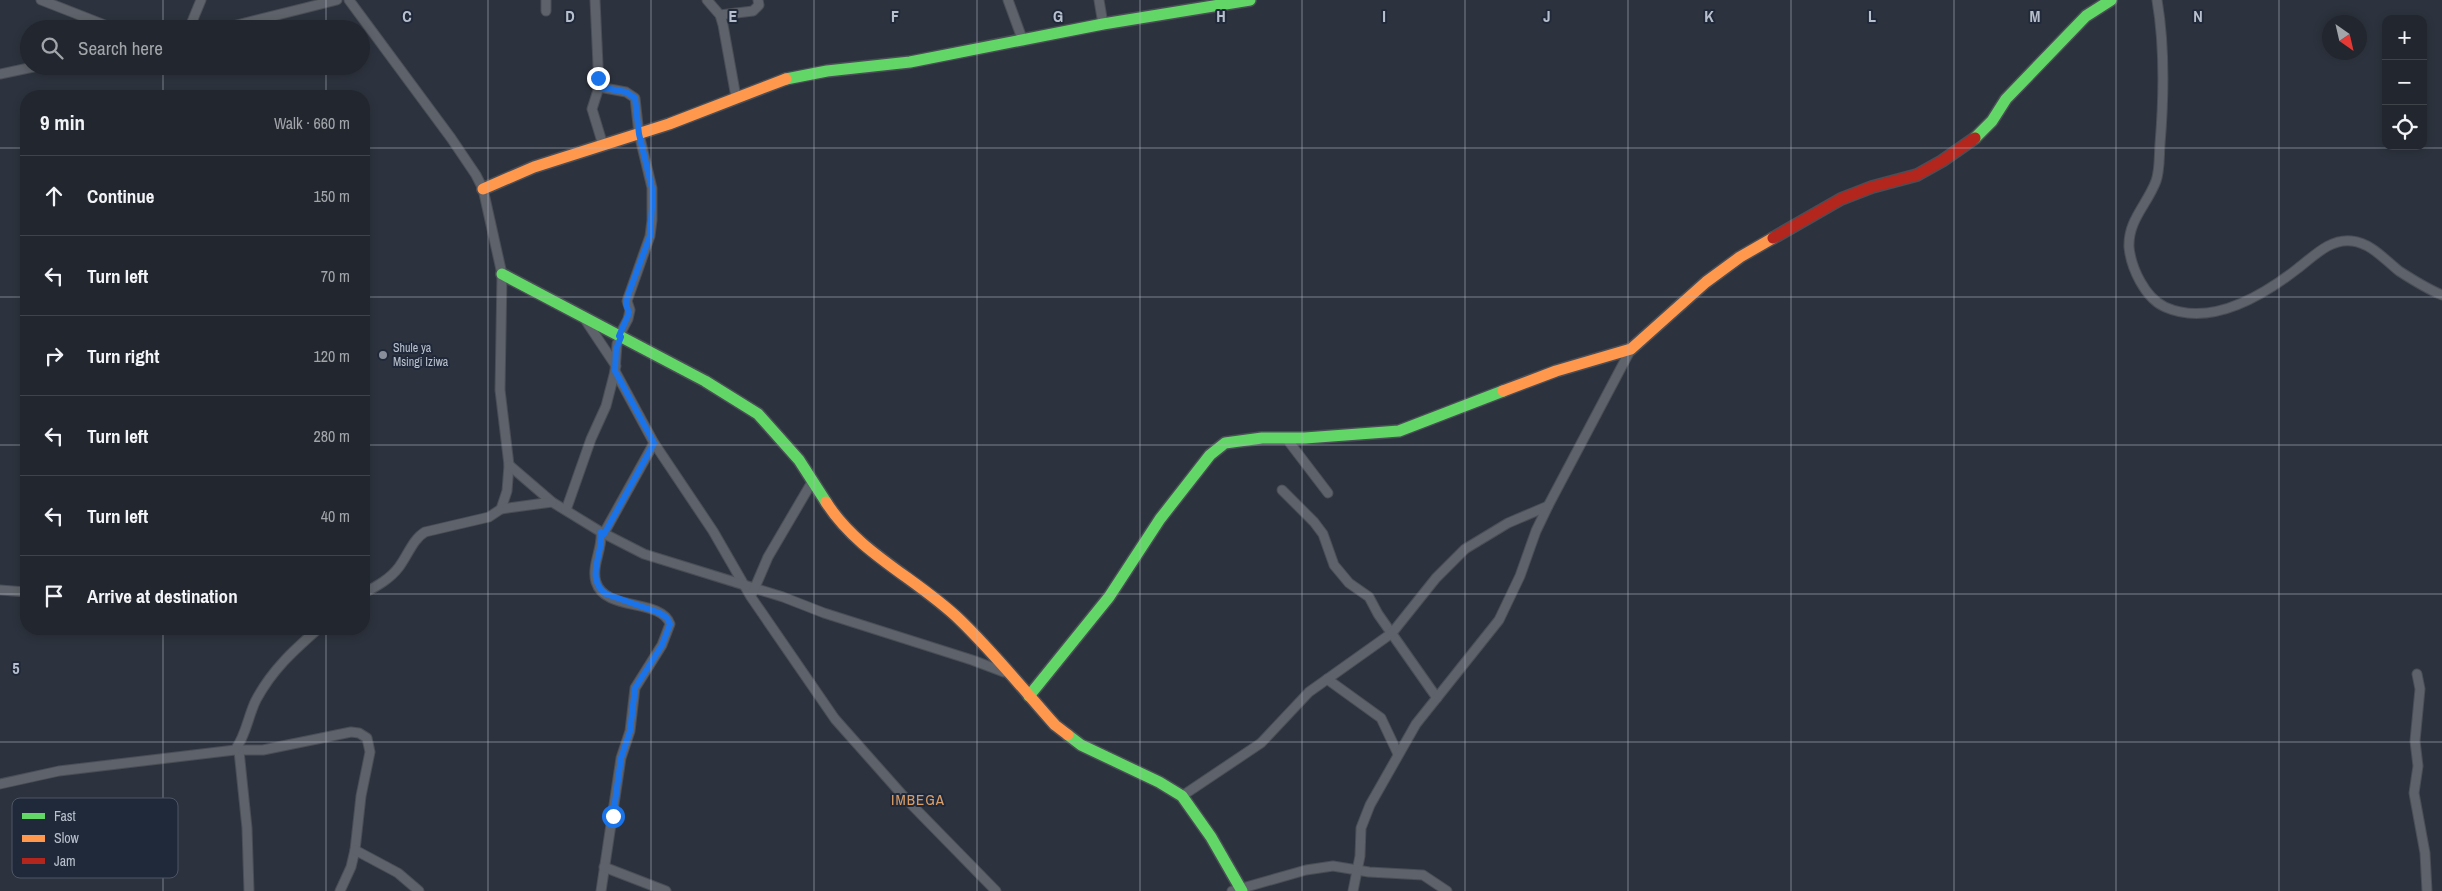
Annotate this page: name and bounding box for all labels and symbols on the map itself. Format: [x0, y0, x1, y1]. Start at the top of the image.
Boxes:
text: C [402, 5, 412, 27]
text: D [565, 5, 575, 27]
text: E [729, 5, 738, 27]
text: F [891, 5, 899, 27]
text: G [1053, 5, 1063, 27]
text: H [1216, 5, 1226, 27]
text: I [1382, 5, 1386, 27]
text: J [1543, 5, 1551, 27]
text: K [1704, 5, 1714, 27]
text: L [1868, 5, 1876, 27]
text: M [2030, 5, 2041, 27]
text: N [2193, 5, 2203, 27]
north arrow [2322, 15, 2367, 60]
route end [587, 67, 610, 90]
place label: Shule ya Msingi Iziwa [393, 340, 449, 370]
marker: Shule ya Msingi Iziwa [377, 349, 389, 361]
text: 5 [12, 657, 20, 679]
district label: IMBEGA [891, 789, 945, 810]
legend [12, 798, 178, 878]
route start [602, 805, 625, 828]
text: Fast [54, 807, 76, 825]
text: Slow [54, 829, 80, 847]
text: Jam [54, 852, 76, 870]

